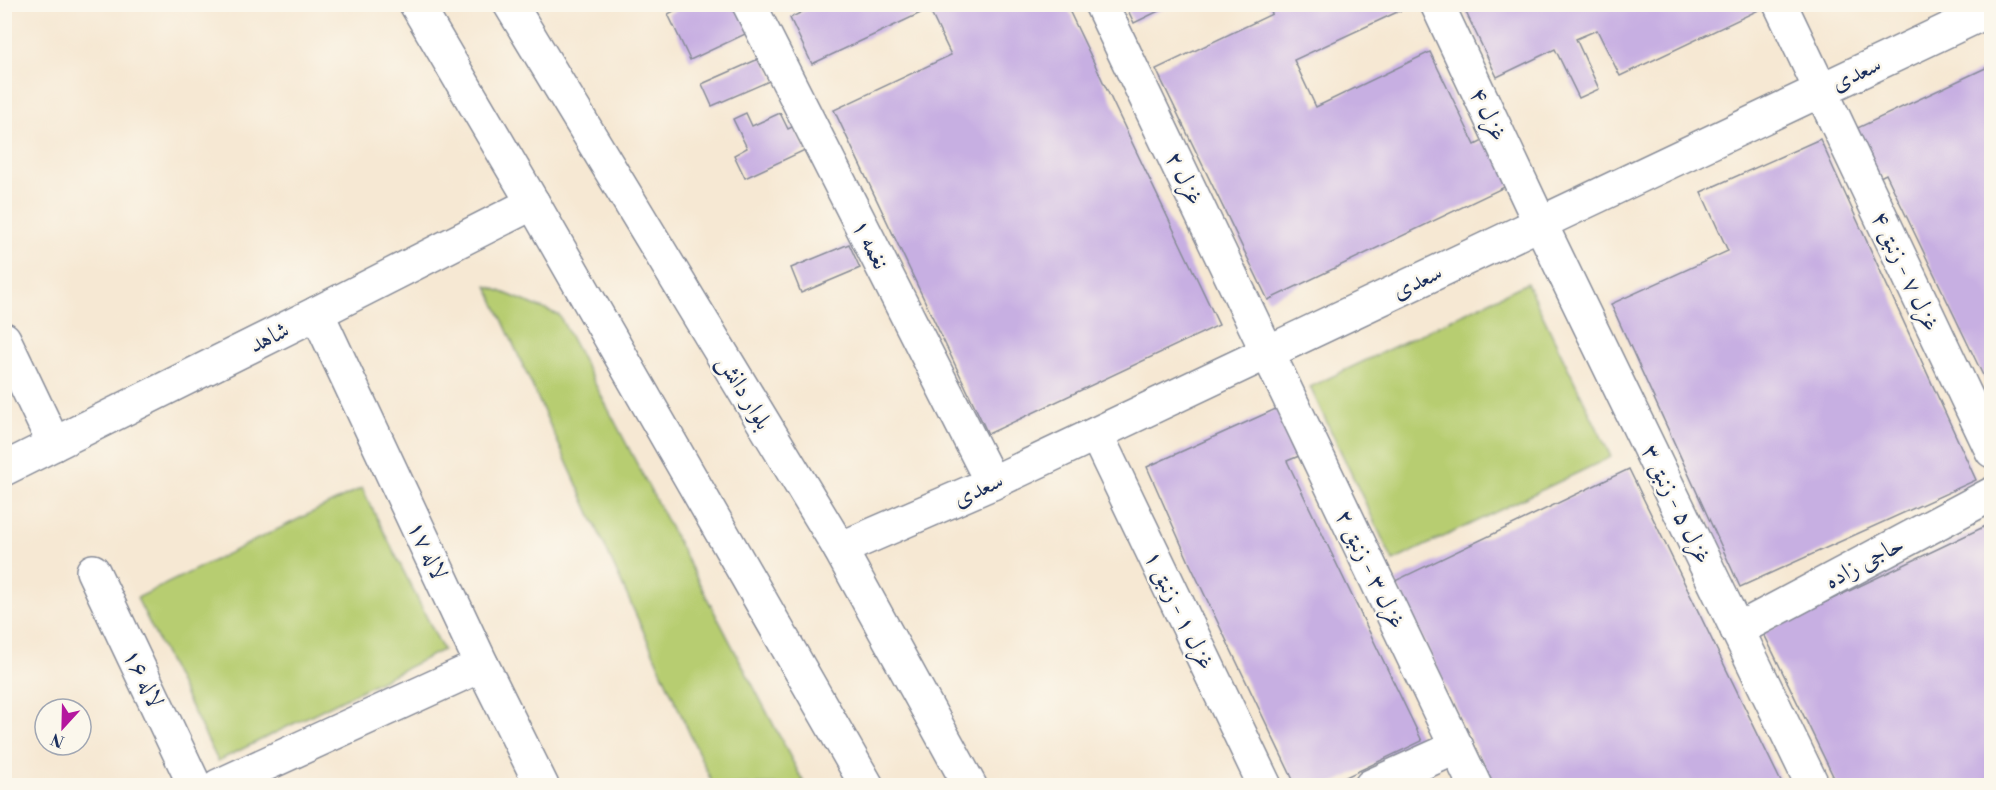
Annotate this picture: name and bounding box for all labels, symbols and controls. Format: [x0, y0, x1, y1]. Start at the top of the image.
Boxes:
street label: سعدی [1826, 49, 1886, 99]
street label: غزل ۴ [1462, 83, 1514, 147]
street label: غزل ۲ [1157, 147, 1210, 211]
street label: غزل ۷ - زنبق ۴ [1863, 206, 1946, 337]
street label: نغمه ۱ [845, 214, 895, 275]
street label: سعدی [1387, 257, 1447, 307]
street label: شاهد [244, 315, 295, 360]
street label: بلوار دانش [710, 349, 778, 436]
street label: غزل ۵ - زنبق ۳ [1633, 440, 1718, 570]
street label: سعدی [949, 466, 1008, 514]
street label: غزل ۳ - زنبق ۲ [1327, 505, 1412, 635]
street label: لاله ۱۷ [400, 516, 454, 585]
street label: حاجی زاده [1820, 530, 1909, 596]
street label: غزل ۱ - زنبق ۱ [1136, 546, 1221, 676]
street label: لاله ۱۶ [116, 644, 170, 713]
north arrow [33, 697, 93, 757]
text: N [48, 728, 67, 752]

